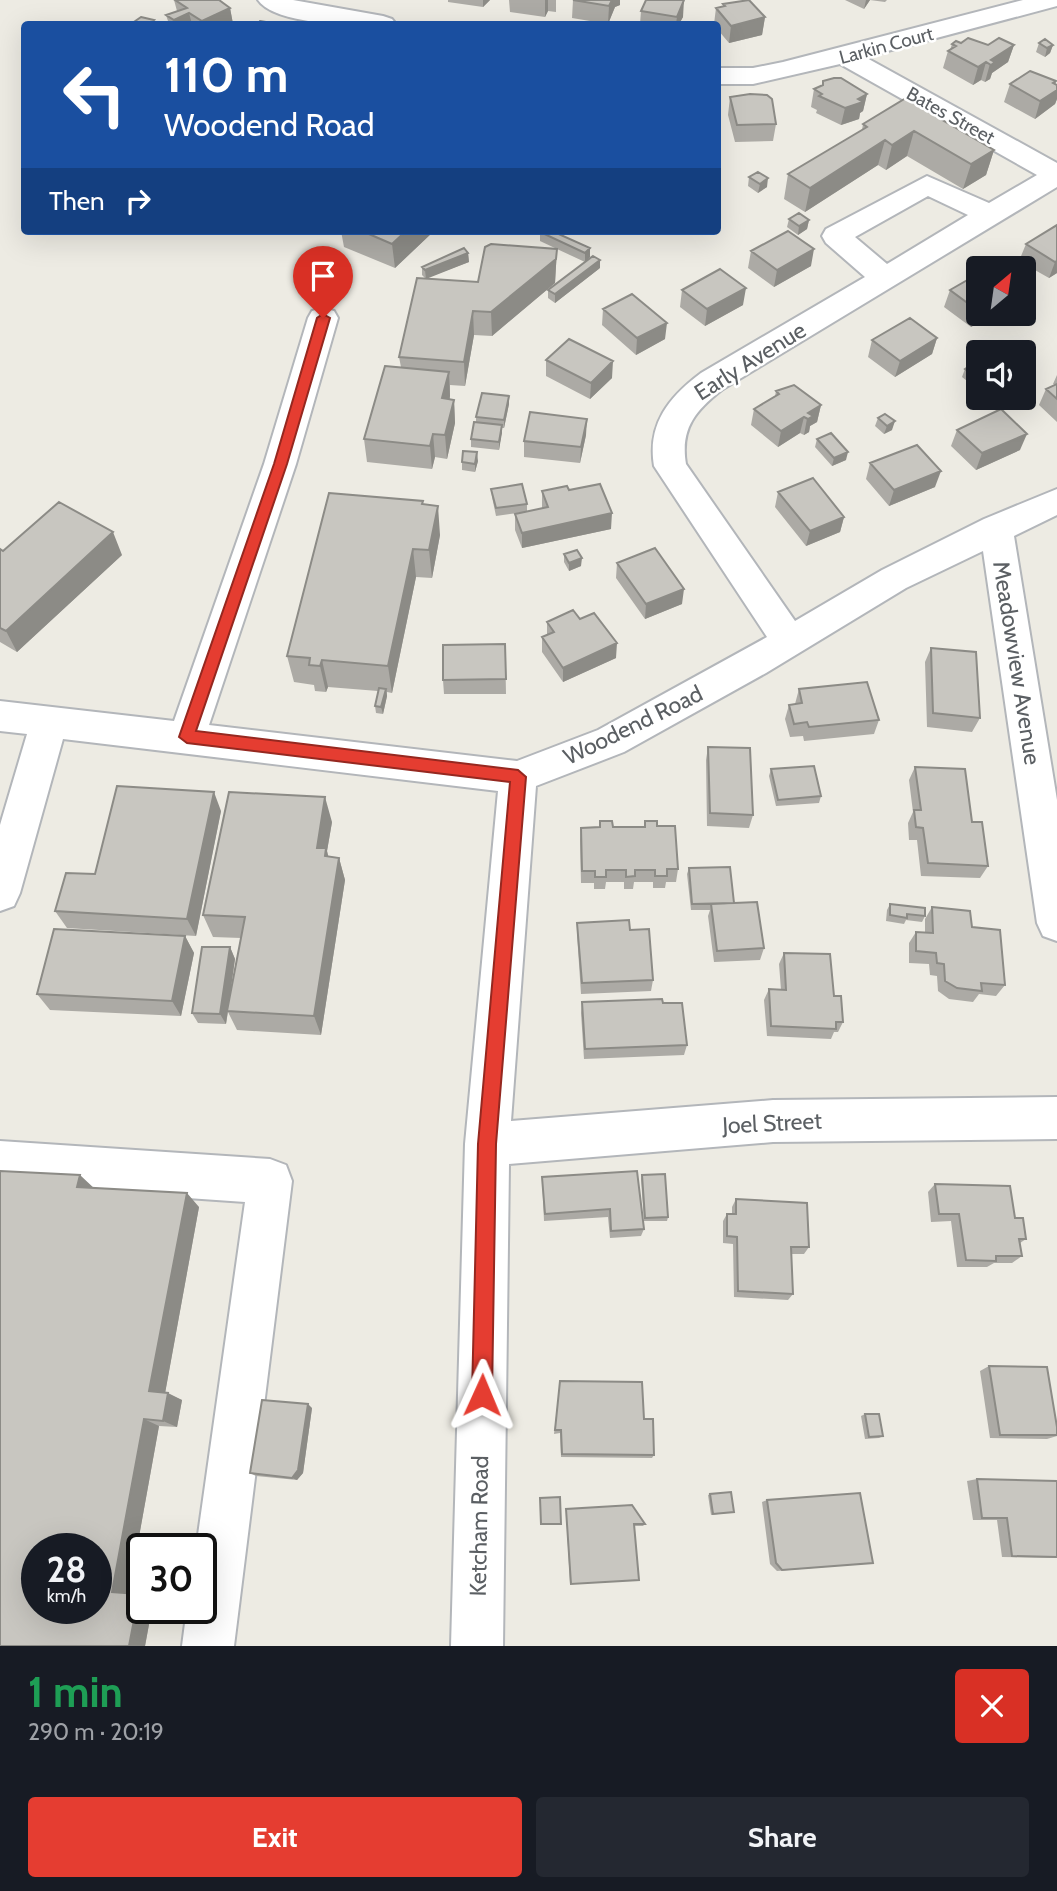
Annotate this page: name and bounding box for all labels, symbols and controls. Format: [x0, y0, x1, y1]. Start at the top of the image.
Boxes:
street label: Larkin Court [837, 22, 936, 69]
text: 110 m [164, 45, 288, 104]
icon: left [49, 49, 140, 140]
street label: Bates Street [903, 82, 999, 149]
text: Woodend Road [164, 105, 375, 144]
icon: right [119, 182, 157, 220]
text: Then [49, 185, 105, 217]
pin [293, 246, 353, 318]
north arrow [966, 256, 1036, 326]
map controls [966, 256, 1036, 410]
icon: arrive [304, 257, 342, 295]
street label: Early Avenue [689, 316, 811, 406]
button: sound [966, 340, 1036, 410]
street label: Meadowview Avenue [987, 559, 1047, 767]
street label: Woodend Road [559, 679, 707, 771]
street label: Joel Street [720, 1106, 823, 1140]
position arrow [445, 1358, 519, 1432]
street label: Ketcham Road [464, 1455, 494, 1597]
speed limit sign: 30 [126, 1533, 217, 1624]
text: 28 [47, 1548, 86, 1591]
text: km/h [47, 1585, 86, 1607]
text: 1 min [28, 1666, 123, 1718]
button: close [955, 1669, 1029, 1743]
text: 290 m · 20:19 [28, 1718, 164, 1746]
button: Exit [28, 1797, 522, 1877]
button: Share [536, 1797, 1029, 1877]

